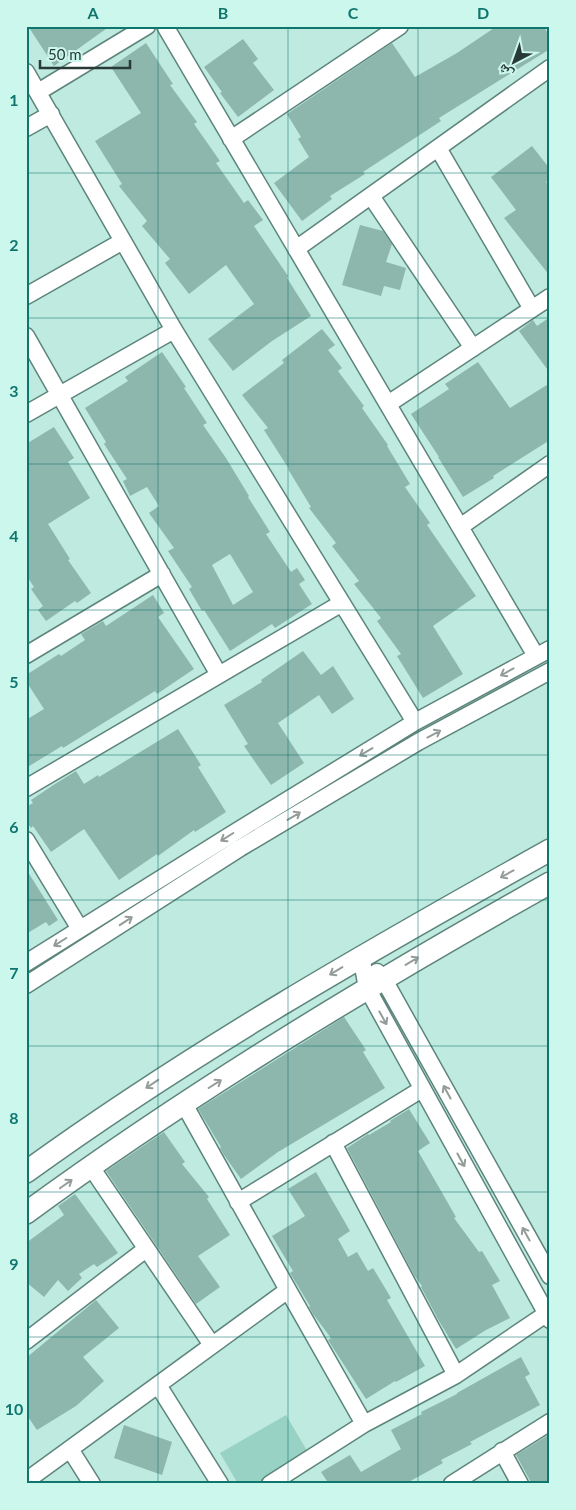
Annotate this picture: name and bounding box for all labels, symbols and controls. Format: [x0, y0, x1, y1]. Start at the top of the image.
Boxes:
text: A [86, 3, 99, 22]
text: B [218, 3, 228, 22]
text: C [348, 3, 359, 22]
text: D [477, 3, 489, 22]
scale bar [40, 38, 130, 70]
north arrow [488, 38, 538, 88]
text: 50 m [48, 45, 82, 63]
text: ش [494, 60, 517, 83]
text: 1 [9, 90, 19, 109]
text: 2 [9, 235, 19, 254]
text: 3 [9, 381, 19, 400]
text: 4 [9, 526, 19, 545]
one-way arrow [500, 668, 515, 677]
text: 5 [9, 672, 19, 691]
one-way arrow [426, 729, 441, 739]
one-way arrow [359, 748, 373, 758]
one-way arrow [286, 811, 300, 821]
text: 6 [9, 817, 19, 836]
one-way arrow [220, 831, 234, 842]
one-way arrow [501, 869, 515, 879]
one-way arrow [119, 916, 133, 926]
one-way arrow [53, 937, 67, 947]
one-way arrow [405, 955, 419, 965]
text: 7 [9, 963, 19, 982]
one-way arrow [329, 967, 343, 977]
one-way arrow [379, 1010, 388, 1025]
one-way arrow [146, 1079, 160, 1089]
one-way arrow [208, 1079, 222, 1089]
one-way arrow [441, 1085, 451, 1100]
text: 8 [9, 1108, 19, 1127]
one-way arrow [457, 1153, 467, 1167]
one-way arrow [58, 1179, 72, 1189]
one-way arrow [521, 1226, 531, 1241]
text: 9 [9, 1254, 19, 1273]
text: 10 [5, 1399, 23, 1418]

